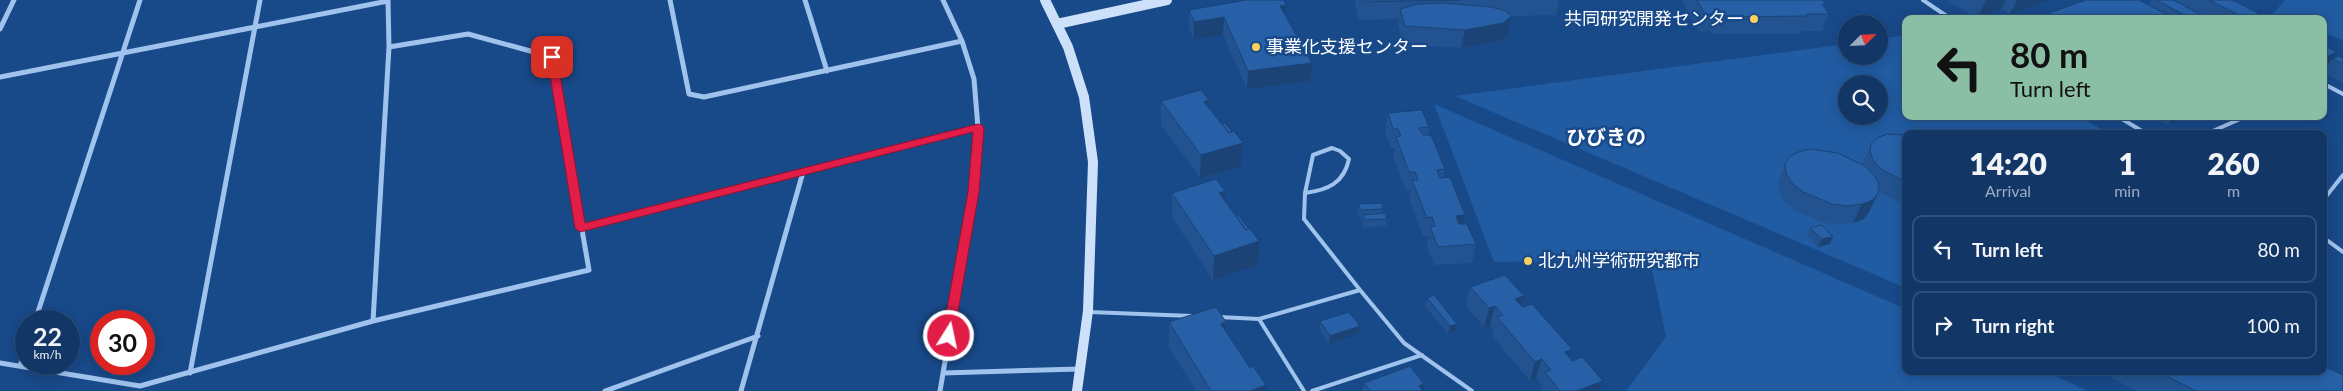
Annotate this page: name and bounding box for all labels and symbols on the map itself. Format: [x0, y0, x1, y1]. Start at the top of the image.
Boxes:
place label: 共同研究開発センター [1564, 7, 1744, 29]
marker: 共同研究開発センター [1748, 13, 1760, 25]
north arrow [1838, 15, 1888, 65]
place label: 事業化支援センター [1266, 35, 1428, 57]
pin [531, 36, 573, 78]
marker: 事業化支援センター [1250, 41, 1262, 53]
district label: ひびきの [1566, 124, 1646, 148]
place label: 北九州学術研究都市 [1538, 249, 1700, 271]
marker: 北九州学術研究都市 [1522, 255, 1534, 267]
position arrow [922, 309, 974, 361]
speed limit sign: 30 [90, 310, 155, 375]

